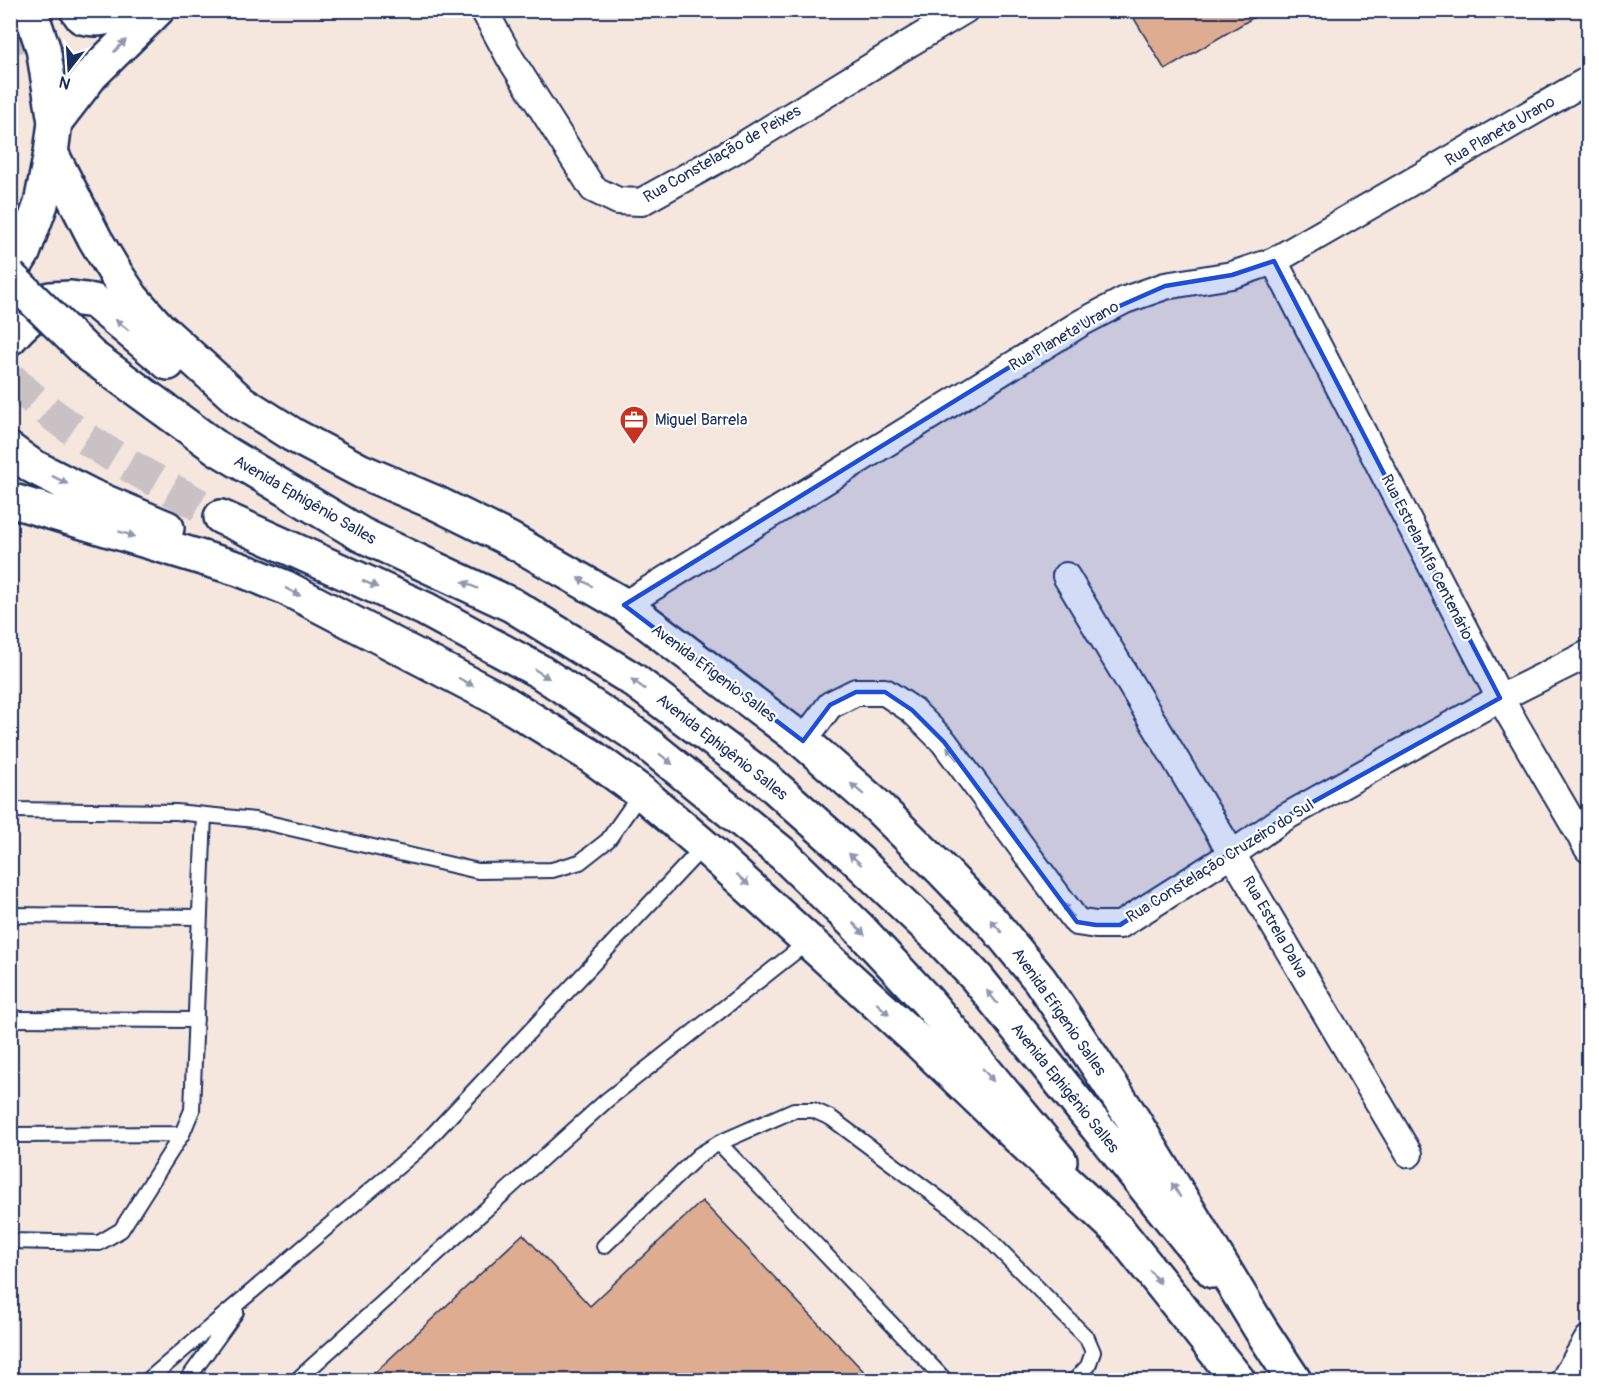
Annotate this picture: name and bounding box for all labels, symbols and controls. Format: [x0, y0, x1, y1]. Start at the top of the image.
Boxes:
north arrow [39, 39, 99, 99]
one-way arrow [113, 40, 127, 54]
text: N [57, 71, 73, 94]
street label: Rua Planeta Urano [1442, 91, 1559, 171]
street label: Rua Constelação de Peixes [640, 101, 804, 207]
street label: Rua Planeta Urano [1006, 296, 1123, 376]
one-way arrow [114, 318, 130, 331]
office icon: Miguel Barrela [618, 404, 650, 446]
place label: Miguel Barrela [655, 410, 747, 430]
street label: Avenida Ephigênio Salles [230, 451, 380, 549]
street label: Rua Estrela Alfa Centenário [1377, 471, 1478, 643]
one-way arrow [52, 475, 69, 485]
one-way arrow [118, 530, 136, 540]
one-way arrow [577, 577, 593, 588]
one-way arrow [361, 579, 379, 589]
one-way arrow [462, 581, 479, 590]
one-way arrow [284, 587, 301, 596]
street label: Avenida Efigenio Salles [647, 619, 781, 727]
one-way arrow [534, 668, 550, 679]
one-way arrow [457, 677, 474, 687]
one-way arrow [631, 678, 647, 690]
street label: Avenida Ephigênio Salles [652, 689, 792, 805]
one-way arrow [946, 746, 958, 761]
one-way arrow [658, 752, 674, 765]
one-way arrow [850, 783, 865, 796]
street label: Rua Constelação Cruzeiro do Sul [1122, 795, 1318, 927]
one-way arrow [848, 852, 863, 866]
one-way arrow [735, 873, 749, 887]
street label: Rua Estrela Dalva [1238, 873, 1312, 981]
one-way arrow [1062, 902, 1074, 918]
one-way arrow [989, 918, 1002, 934]
one-way arrow [852, 922, 866, 936]
street label: Avenida Efigenio Salles [1007, 944, 1111, 1080]
one-way arrow [987, 990, 999, 1005]
one-way arrow [875, 1002, 890, 1015]
street label: Avenida Ephigênio Salles [1007, 1019, 1123, 1157]
one-way arrow [982, 1067, 995, 1083]
one-way arrow [1171, 1182, 1182, 1198]
one-way arrow [1149, 1269, 1162, 1285]

